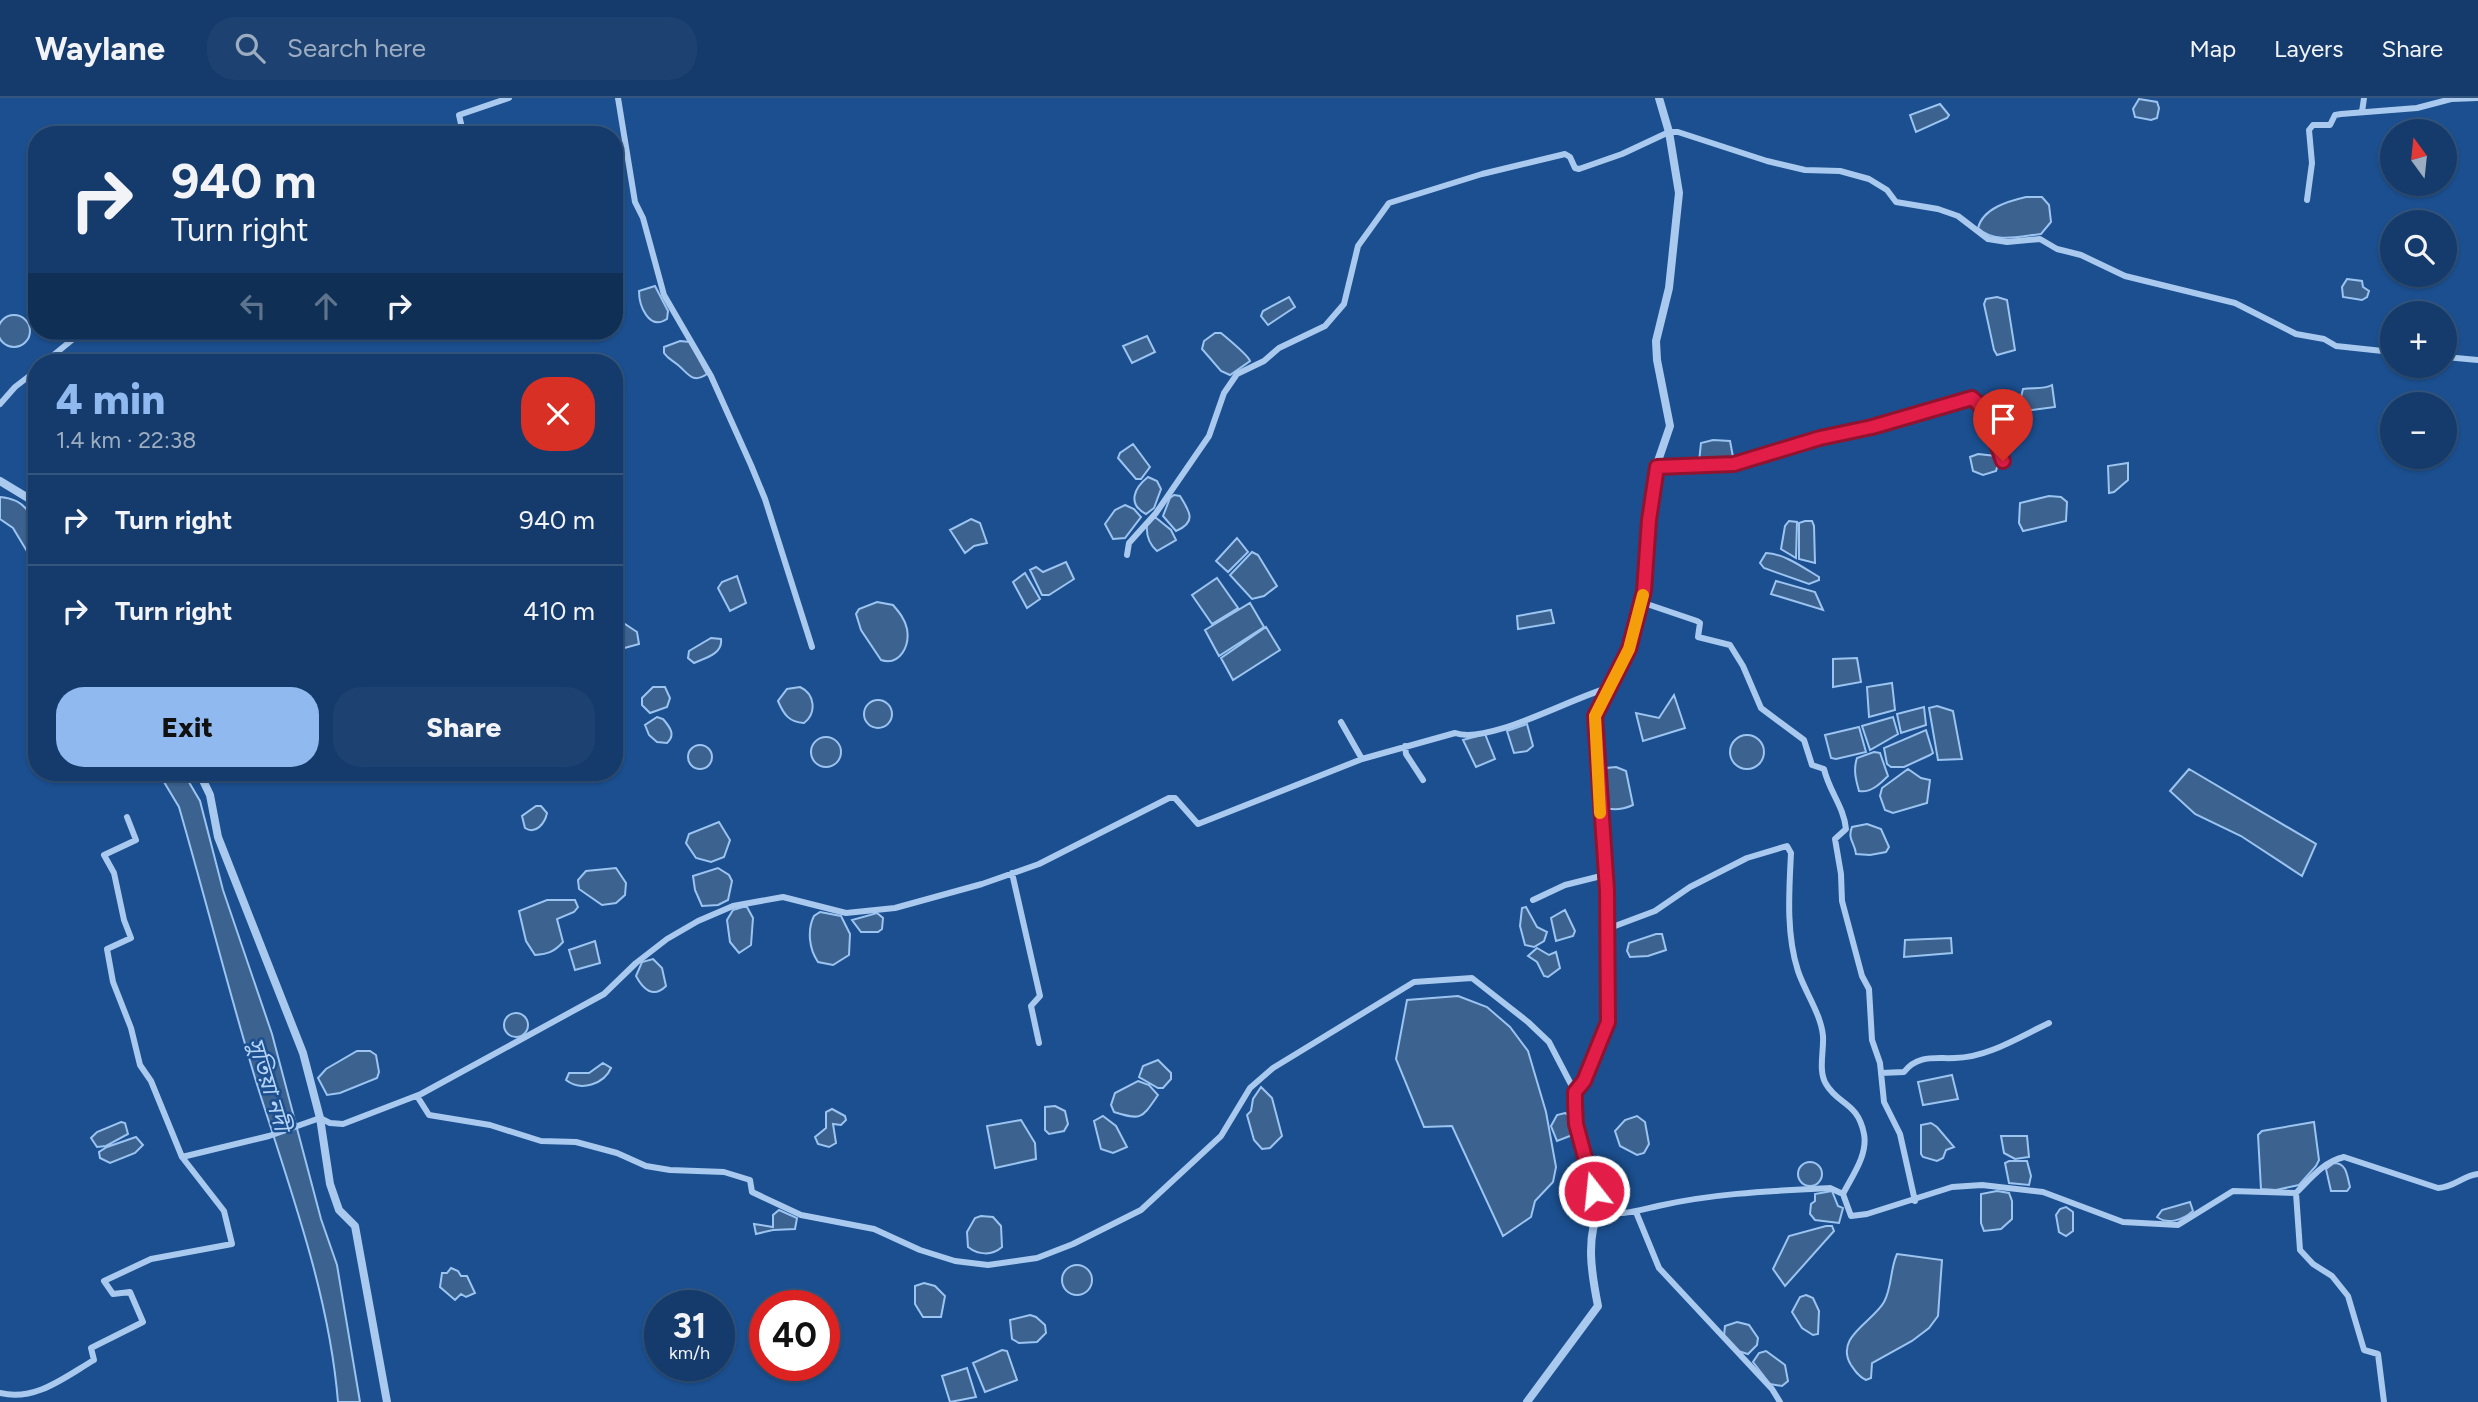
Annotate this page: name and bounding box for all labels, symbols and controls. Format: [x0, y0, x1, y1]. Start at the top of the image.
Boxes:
search box [207, 17, 697, 80]
text: Waylane [35, 29, 165, 68]
icon: search [231, 29, 269, 67]
text: Search here [287, 32, 426, 64]
text: Map [2189, 34, 2236, 63]
text: Layers [2274, 34, 2343, 63]
text: Share [2381, 34, 2443, 63]
north arrow [2380, 119, 2457, 196]
map controls [2380, 119, 2457, 469]
text: 940 m [171, 151, 317, 210]
icon: right [56, 154, 147, 245]
button: search [2380, 210, 2457, 287]
text: Turn right [171, 211, 309, 249]
icon: left [234, 287, 272, 325]
icon: ahead [307, 287, 345, 325]
icon: right [380, 287, 418, 325]
button: + [2380, 301, 2457, 378]
text: 4 min [56, 374, 165, 425]
button: close [521, 377, 595, 451]
pin [1973, 389, 2033, 461]
button: − [2380, 392, 2457, 469]
icon: arrive [1984, 400, 2022, 438]
text: 1.4 km · 22:38 [56, 426, 196, 454]
icon: right [56, 501, 94, 539]
text: Turn right [115, 504, 232, 536]
text: 940 m [519, 504, 595, 536]
icon: right [56, 592, 94, 630]
text: Turn right [115, 595, 232, 627]
text: 410 m [523, 595, 595, 627]
button: Exit [56, 687, 319, 767]
button: Share [333, 687, 595, 767]
water label: সুতিয়া নদী [242, 1034, 297, 1138]
position arrow [1557, 1154, 1631, 1228]
speed limit sign: 40 [749, 1290, 840, 1381]
text: 31 [672, 1305, 707, 1347]
text: km/h [669, 1342, 710, 1364]

